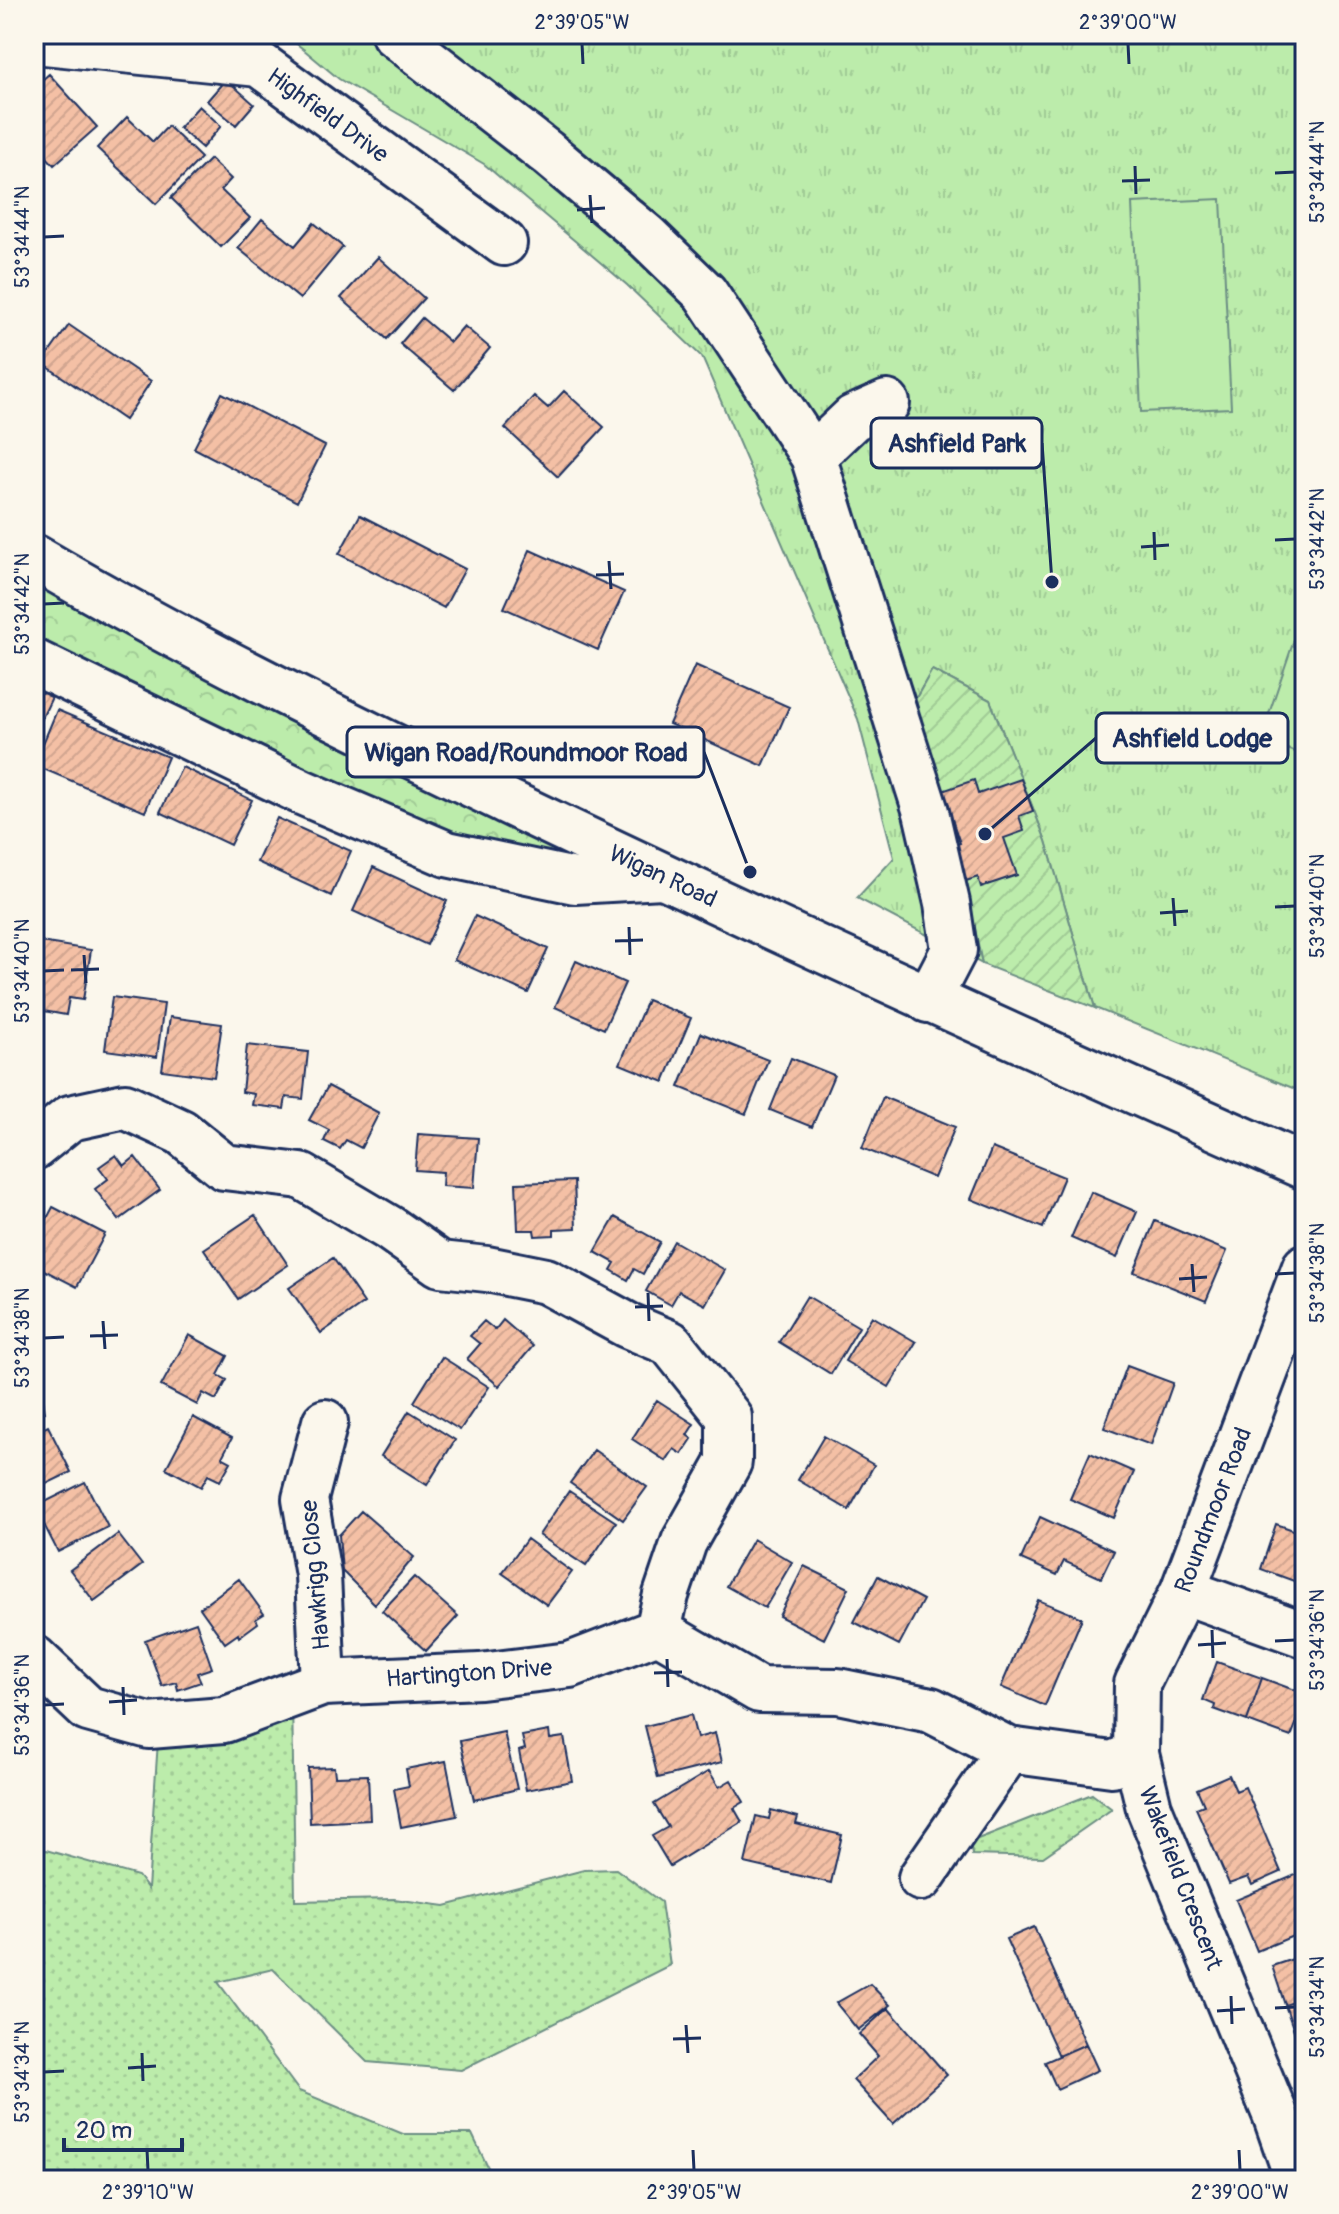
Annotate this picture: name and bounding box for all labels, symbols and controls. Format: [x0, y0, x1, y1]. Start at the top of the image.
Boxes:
text: 2°39'05"W [534, 10, 630, 35]
text: 2°39'00"W [1079, 10, 1177, 35]
street label: Highfield Drive [261, 62, 394, 169]
text: 53°34'44"N [1305, 121, 1330, 223]
text: 53°34'44"N [10, 186, 35, 288]
callout: Ashfield Park [871, 418, 1042, 468]
text: Ashfield Park [888, 428, 1028, 460]
text: 53°34'42"N [1305, 488, 1330, 590]
text: 53°34'42"N [10, 553, 35, 655]
callout: Ashfield Lodge [1096, 713, 1288, 763]
text: Ashfield Lodge [1112, 723, 1273, 755]
callout: Wigan Road/Roundmoor Road [347, 727, 704, 777]
text: Wigan Road/Roundmoor Road [364, 737, 688, 769]
street label: Wigan Road [604, 839, 721, 914]
text: 53°34'40"N [1305, 854, 1330, 958]
text: 53°34'40"N [10, 919, 35, 1023]
text: 53°34'38"N [1305, 1223, 1330, 1323]
text: 53°34'38"N [10, 1288, 35, 1388]
street label: Roundmoor Road [1169, 1423, 1258, 1597]
street label: Hawkrigg Close [294, 1498, 337, 1651]
text: 53°34'36"N [1305, 1589, 1330, 1691]
street label: Hartington Drive [385, 1653, 553, 1694]
text: 53°34'36"N [10, 1654, 35, 1756]
street label: Wakefield Crescent [1132, 1782, 1229, 1974]
text: 53°34'34"N [1305, 1956, 1330, 2058]
text: 53°34'34"N [10, 2021, 35, 2123]
scale bar [64, 2102, 182, 2152]
text: 20 m [76, 2116, 132, 2145]
text: 2°39'10"W [102, 2180, 194, 2205]
text: 2°39'05"W [646, 2180, 742, 2205]
text: 2°39'00"W [1191, 2180, 1289, 2205]

